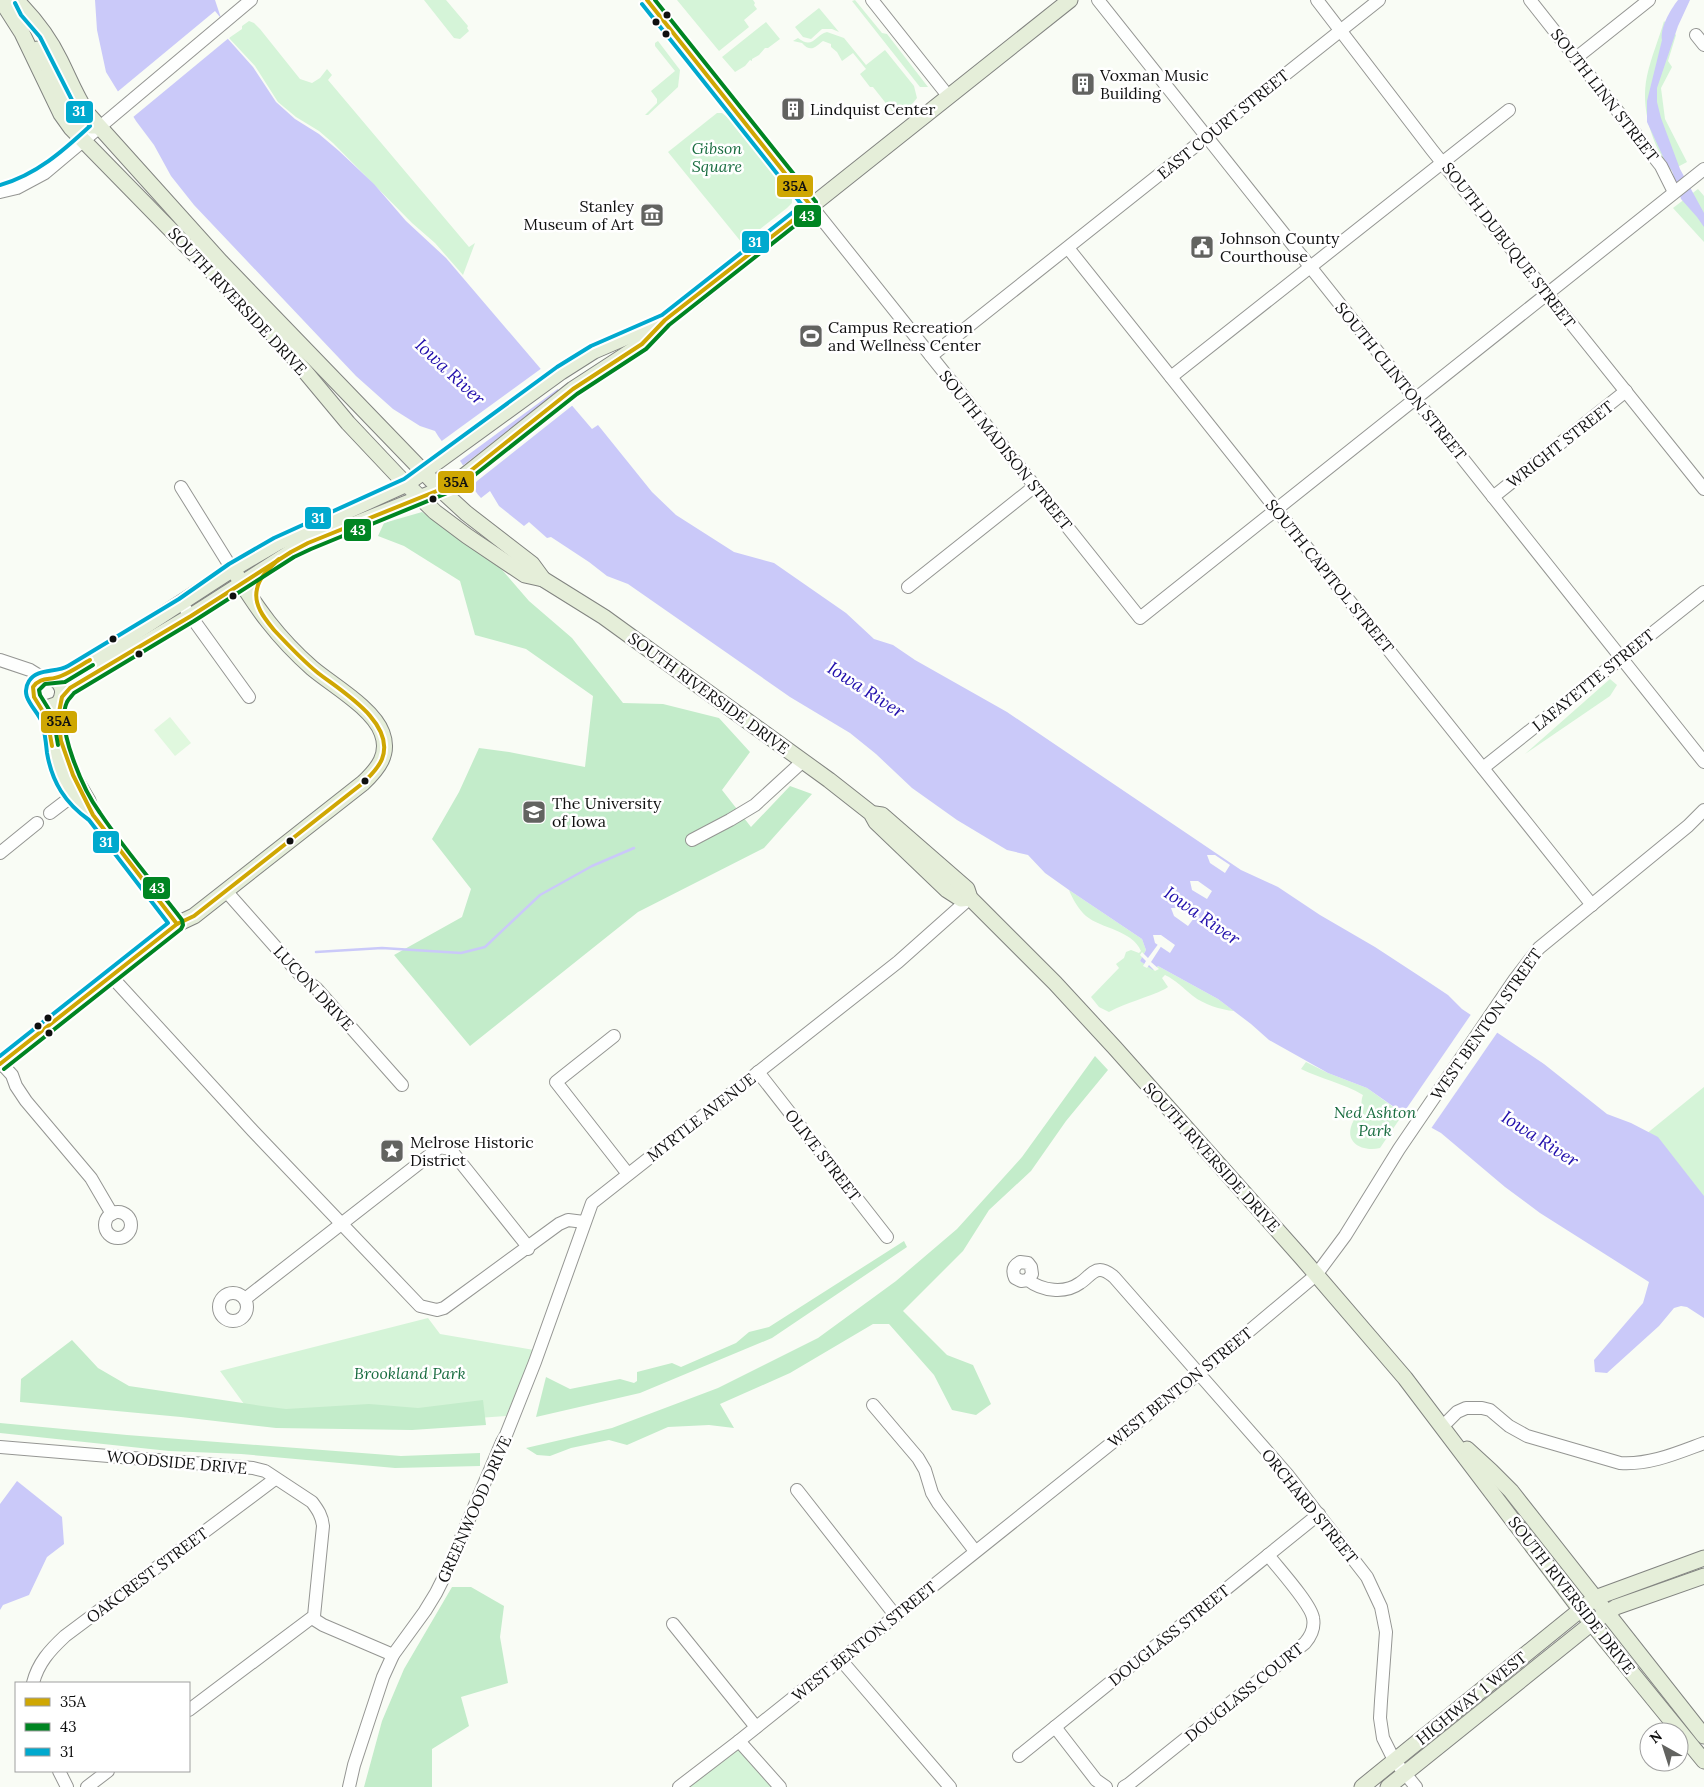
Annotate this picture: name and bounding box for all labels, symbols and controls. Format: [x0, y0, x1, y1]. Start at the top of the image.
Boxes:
unlabelled marker [662, 10, 672, 20]
unlabelled marker [651, 17, 661, 27]
street label: SOUTH LINN STREET [1547, 24, 1663, 166]
unlabelled marker [661, 29, 671, 39]
place label: Voxman Music Building [1099, 65, 1209, 103]
street label: EAST COURT STREET [1153, 65, 1293, 183]
building icon: Voxman Music Building [1070, 71, 1096, 97]
building icon: Lindquist Center [780, 96, 806, 122]
place label: Lindquist Center [810, 99, 935, 119]
line badge: 31 [65, 100, 94, 124]
text: 31 [72, 102, 86, 120]
park label: Gibson Square [692, 138, 743, 176]
street label: SOUTH DUBUQUE STREET [1438, 158, 1580, 332]
line badge: 35A [776, 174, 814, 198]
text: 35A [783, 177, 808, 195]
place label: Stanley Museum of Art [523, 196, 635, 234]
museum icon: Stanley Museum of Art [639, 202, 665, 228]
line badge: 43 [793, 204, 822, 228]
text: 43 [799, 207, 815, 225]
street label: SOUTH RIVERSIDE DRIVE [164, 223, 312, 379]
place label: Johnson County Courthouse [1219, 228, 1340, 266]
line badge: 31 [741, 230, 770, 254]
text: 31 [748, 233, 762, 251]
public building icon: Johnson County Courthouse [1189, 234, 1215, 260]
street label: SOUTH CLINTON STREET [1331, 298, 1471, 464]
place label: Campus Recreation and Wellness Center [828, 317, 981, 355]
sports icon: Campus Recreation and Wellness Center [798, 323, 824, 349]
water label: Iowa River [411, 333, 491, 410]
street label: SOUTH MADISON STREET [935, 366, 1077, 534]
street label: WRIGHT STREET [1503, 396, 1617, 492]
line badge: 35A [437, 470, 475, 494]
text: 35A [444, 473, 469, 491]
unlabelled marker [428, 494, 438, 504]
street label: SOUTH CAPITOL STREET [1262, 495, 1398, 657]
line badge: 31 [304, 506, 332, 530]
text: 31 [311, 509, 325, 527]
line badge: 43 [343, 518, 372, 542]
text: 43 [350, 521, 366, 539]
unlabelled marker [228, 591, 238, 601]
street label: LAFAYETTE STREET [1528, 625, 1658, 735]
street label: SOUTH RIVERSIDE DRIVE [624, 628, 794, 758]
unlabelled marker [108, 634, 118, 644]
unlabelled marker [134, 649, 144, 659]
water label: Iowa River [823, 656, 910, 723]
line badge: 35A [40, 710, 78, 734]
text: 35A [47, 712, 72, 730]
unlabelled marker [360, 776, 370, 786]
place label: The University of Iowa [552, 793, 662, 831]
school or university icon: The University of Iowa [521, 799, 547, 825]
line badge: 31 [92, 830, 120, 854]
text: 31 [99, 833, 113, 851]
unlabelled marker [285, 836, 295, 846]
line badge: 43 [142, 876, 171, 900]
text: 43 [149, 879, 165, 897]
water label: Iowa River [1160, 881, 1245, 951]
street label: LUCON DRIVE [270, 941, 358, 1035]
street label: WEST BENTON STREET [1426, 945, 1546, 1103]
unlabelled marker [43, 1013, 53, 1023]
unlabelled marker [33, 1021, 43, 1031]
unlabelled marker [44, 1028, 54, 1038]
street label: MYRTLE AVENUE [643, 1068, 759, 1166]
street label: SOUTH RIVERSIDE DRIVE [1140, 1078, 1285, 1236]
park label: Ned Ashton Park [1334, 1102, 1416, 1140]
street label: OLIVE STREET [781, 1105, 865, 1205]
water label: Iowa River [1497, 1105, 1584, 1172]
place label: Melrose Historic District [410, 1132, 534, 1170]
place icon: Melrose Historic District [379, 1138, 405, 1164]
street label: WEST BENTON STREET [1104, 1323, 1256, 1451]
park label: Brookland Park [354, 1363, 466, 1383]
street label: GREENWOOD DRIVE [433, 1432, 515, 1586]
street label: ORCHARD STREET [1258, 1445, 1362, 1567]
street label: WOODSIDE DRIVE [106, 1446, 248, 1478]
street label: SOUTH RIVERSIDE DRIVE [1504, 1512, 1640, 1678]
street label: OAKCREST STREET [82, 1523, 212, 1627]
street label: WEST BENTON STREET [788, 1577, 940, 1705]
street label: DOUGLASS STREET [1104, 1580, 1234, 1690]
street label: DOUGLASS COURT [1181, 1638, 1307, 1746]
street label: HIGHWAY 1 WEST [1412, 1647, 1530, 1749]
legend [15, 1682, 190, 1772]
text: 35A [60, 1692, 87, 1711]
text: 43 [60, 1717, 77, 1736]
north arrow [1639, 1722, 1689, 1772]
text: N [1646, 1726, 1666, 1747]
text: 31 [60, 1742, 74, 1761]

